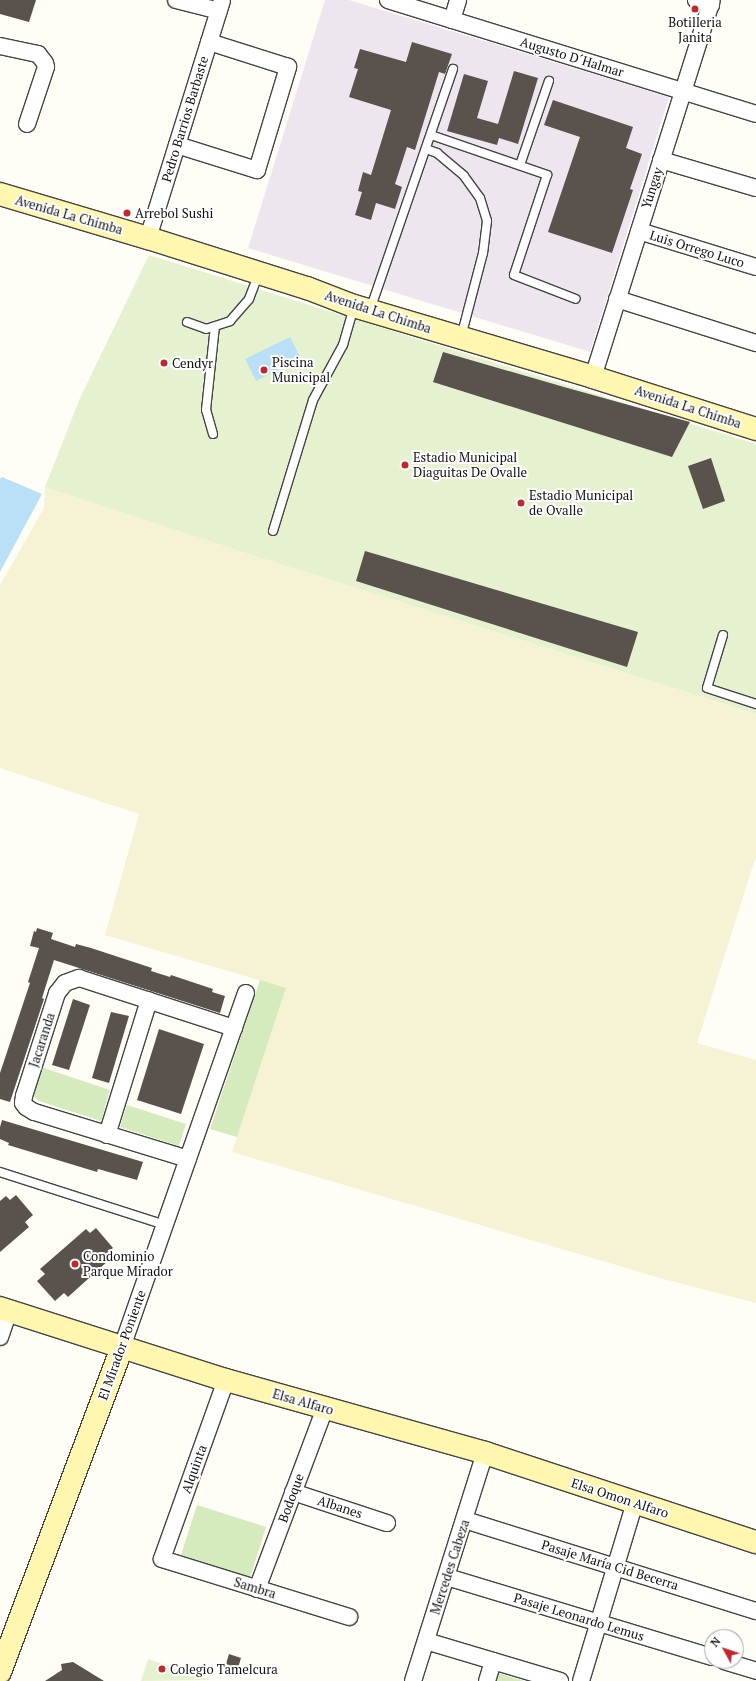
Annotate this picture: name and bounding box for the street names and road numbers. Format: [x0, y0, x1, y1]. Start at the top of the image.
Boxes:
street label: Augusto D´Halmar [518, 34, 626, 80]
street label: Pedro Barrios Barbaste [158, 54, 212, 184]
street label: Yungay [638, 165, 666, 211]
street label: Avenida La Chimba [13, 192, 125, 238]
street label: Luis Orrego Luco [648, 227, 746, 271]
street label: Avenida La Chimba [323, 287, 433, 337]
street label: Avenida La Chimba [633, 382, 743, 432]
street label: Jacaranda [26, 1011, 58, 1069]
street label: El Mirador Poniente [95, 1288, 149, 1402]
street label: Elsa Alfaro [271, 1386, 335, 1418]
street label: Alquinta [178, 1443, 210, 1495]
street label: Bodoque [275, 1472, 307, 1524]
street label: Elsa Omon Alfaro [569, 1475, 671, 1521]
street label: Albanes [316, 1492, 364, 1522]
street label: Mercedes Cabeza [427, 1517, 473, 1617]
street label: Pasaje María Cid Becerra [540, 1537, 680, 1593]
street label: Sambra [232, 1574, 278, 1602]
street label: Pasaje Leonardo Lemus [512, 1590, 646, 1644]

